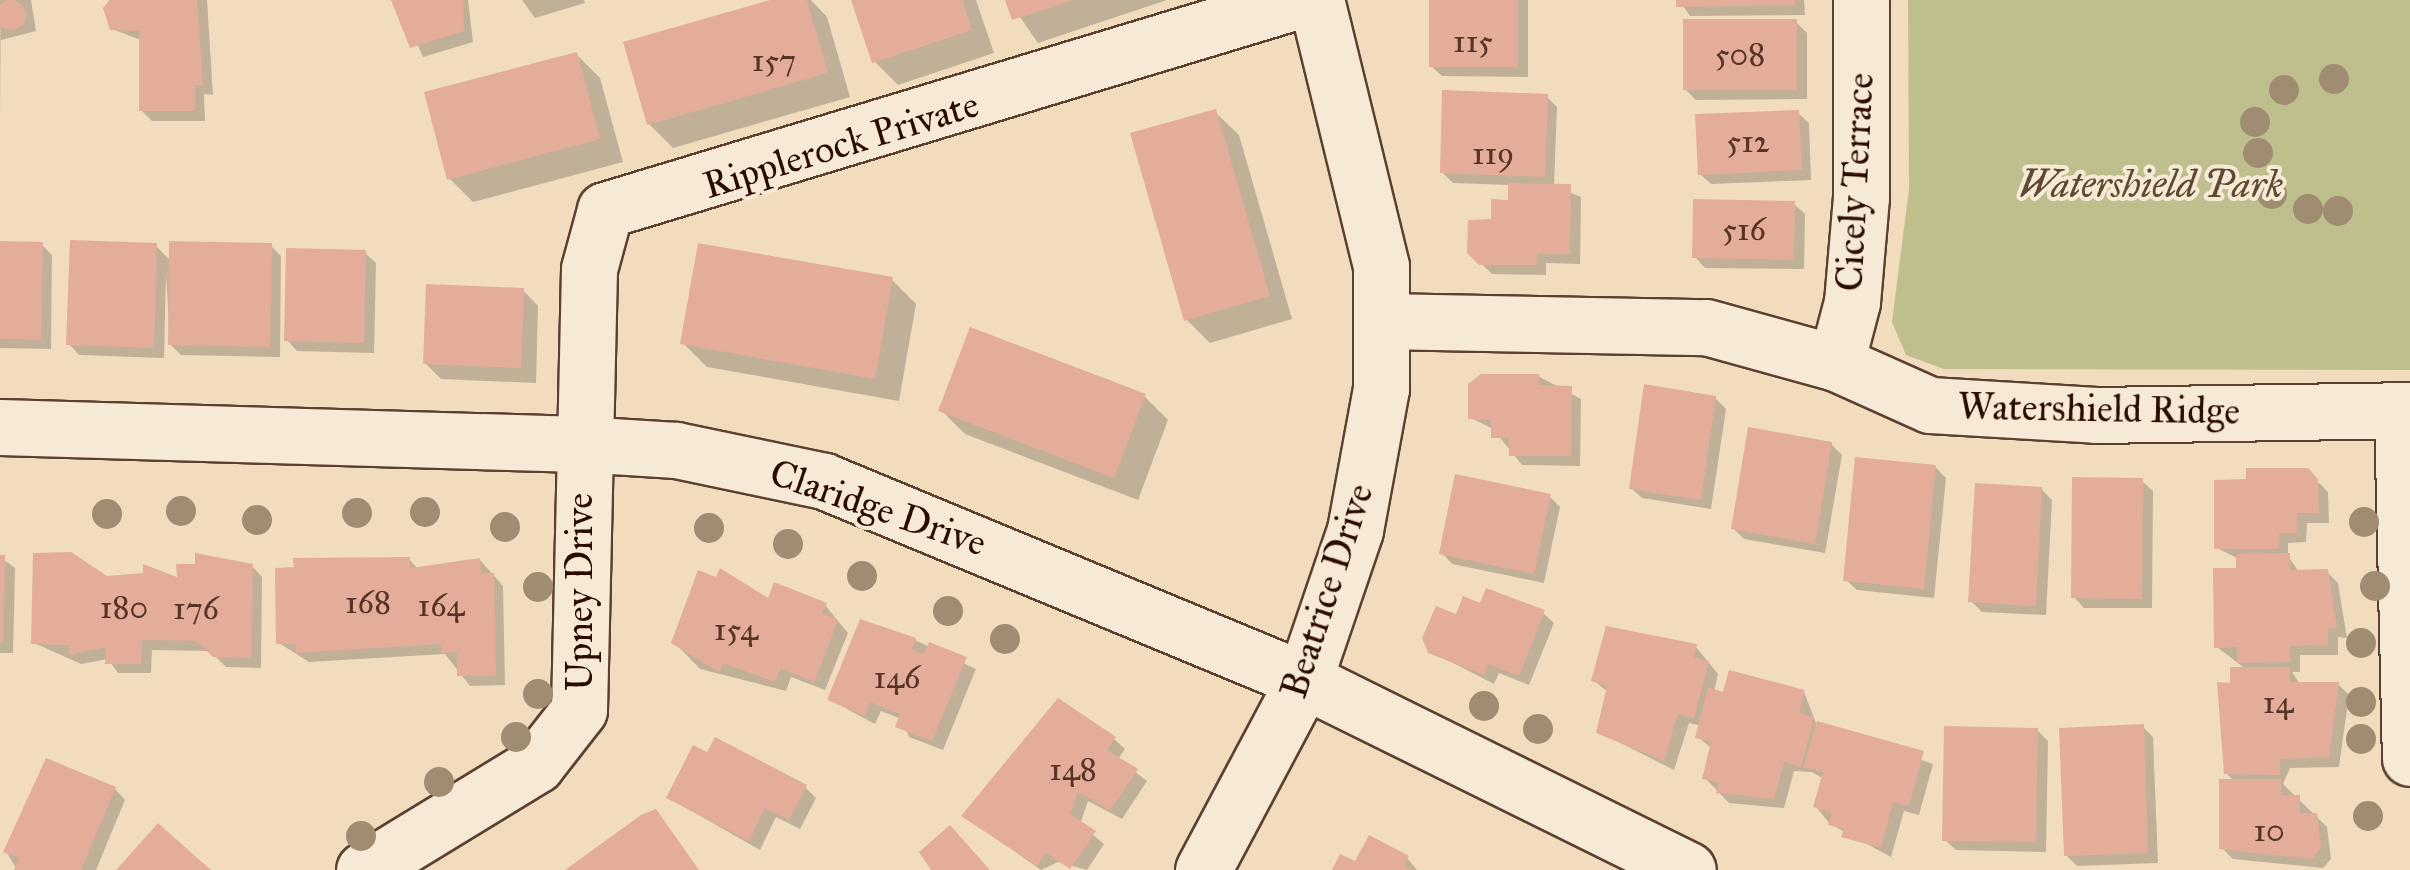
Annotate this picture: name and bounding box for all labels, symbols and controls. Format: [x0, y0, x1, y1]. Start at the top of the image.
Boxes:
house number: 115 [1453, 23, 1493, 61]
house number: 508 [1715, 36, 1765, 74]
house number: 157 [752, 42, 796, 80]
street label: Cicely Terrace [1827, 72, 1883, 292]
street label: Ripplerock Private [698, 81, 984, 209]
house number: 512 [1726, 123, 1770, 161]
house number: 119 [1472, 135, 1514, 173]
park label: Watershield Park [2019, 162, 2283, 208]
house number: 516 [1722, 211, 1766, 249]
street label: Watershield Ridge [1958, 384, 2240, 434]
street label: Claridge Drive [764, 450, 992, 566]
street label: Beatrice Drive [1271, 478, 1383, 704]
street label: Upney Drive [557, 493, 603, 691]
house number: 168 [345, 584, 391, 622]
house number: 164 [418, 587, 464, 625]
house number: 180 [100, 589, 148, 627]
house number: 176 [173, 590, 219, 628]
house number: 154 [714, 611, 758, 649]
house number: 146 [874, 659, 920, 697]
house number: 14 [2263, 684, 2293, 722]
house number: 148 [1049, 751, 1097, 789]
house number: 10 [2253, 812, 2285, 850]

